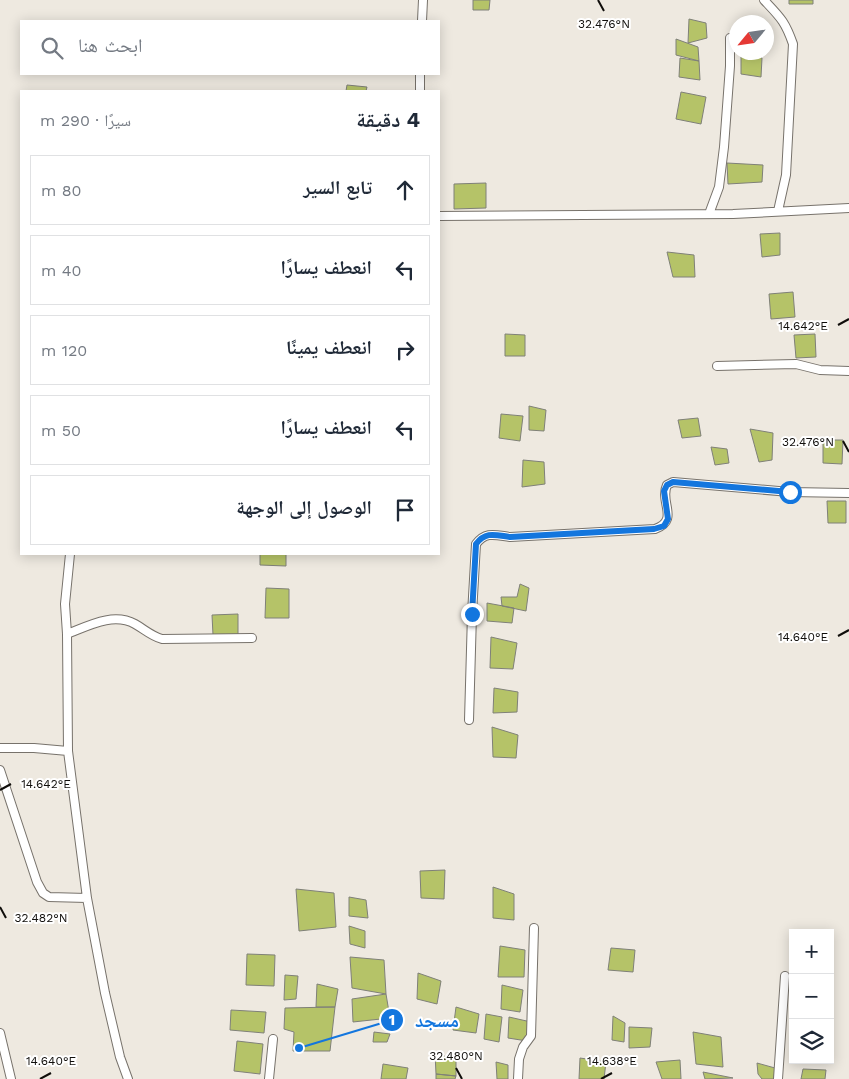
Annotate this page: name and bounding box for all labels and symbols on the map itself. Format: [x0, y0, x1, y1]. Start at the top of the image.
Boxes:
north arrow [729, 15, 774, 60]
text: 32.476°N [578, 17, 630, 31]
text: 14.642°E [778, 319, 828, 333]
text: 32.476°N [782, 435, 834, 449]
route start [779, 481, 802, 504]
route end [461, 603, 484, 626]
text: 14.640°E [778, 630, 828, 644]
text: 14.642°E [21, 777, 71, 791]
text: 32.482°N [14, 911, 68, 925]
callout: مسجد [380, 1003, 468, 1037]
text: مسجد [415, 1009, 459, 1032]
text: 1 [389, 1011, 395, 1029]
text: 32.480°N [429, 1049, 483, 1063]
text: 14.640°E [26, 1054, 76, 1068]
text: 14.638°E [587, 1054, 637, 1068]

